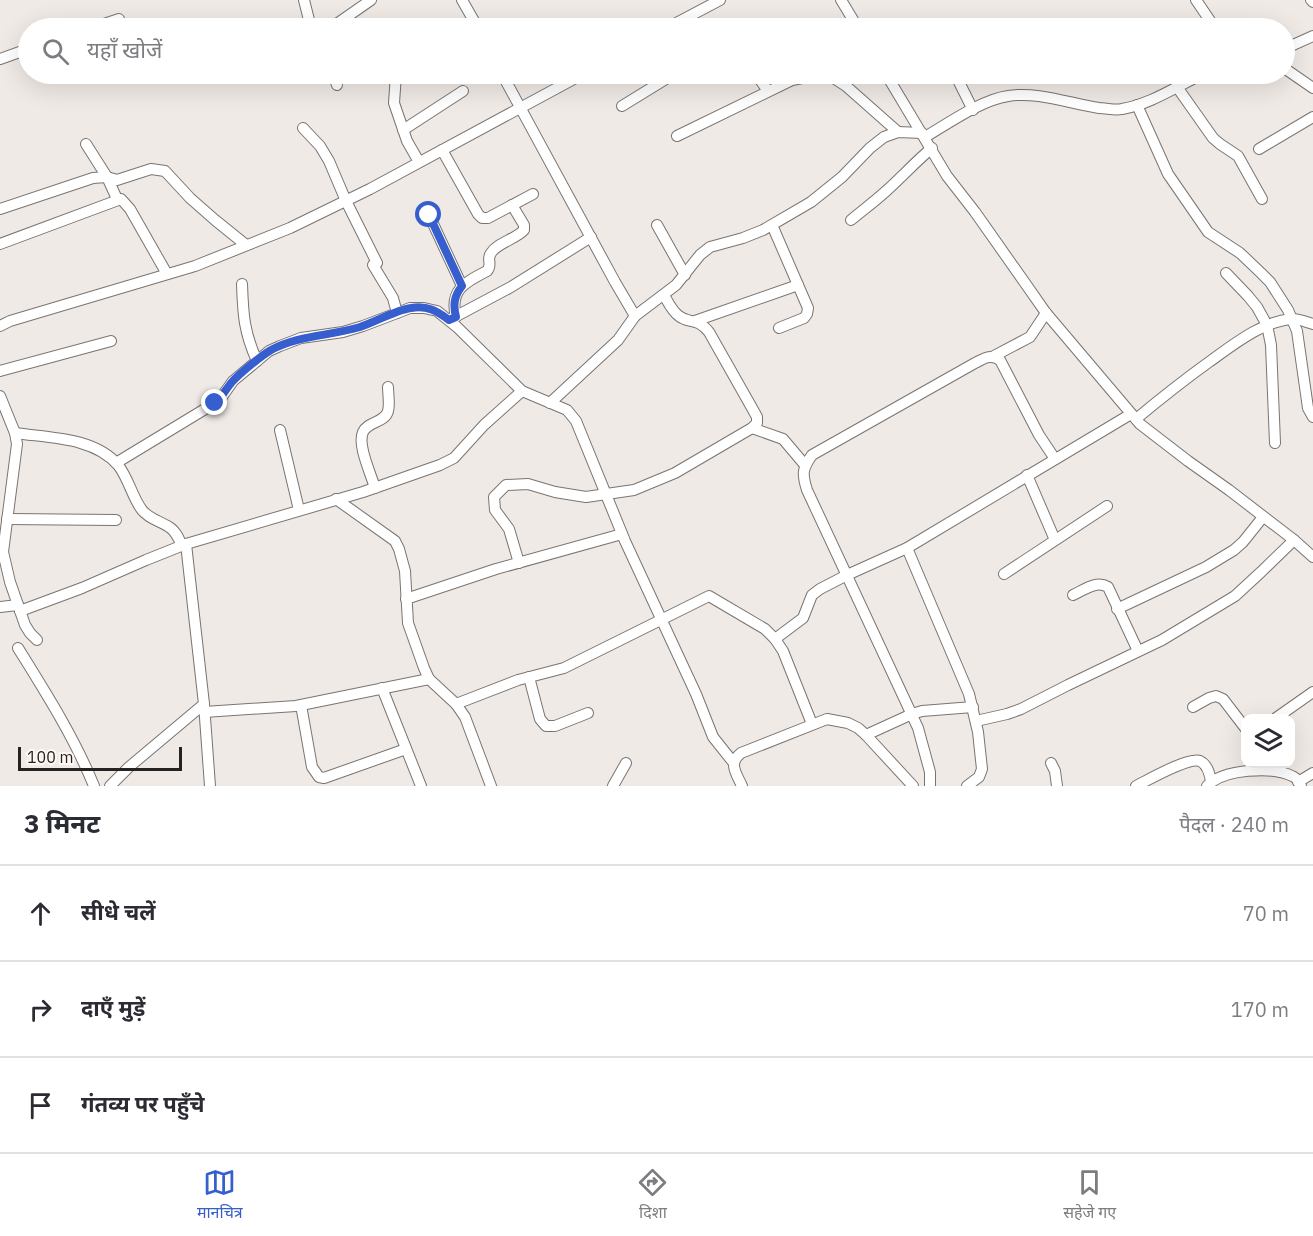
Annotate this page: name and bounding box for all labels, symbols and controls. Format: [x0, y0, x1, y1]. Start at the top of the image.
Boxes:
search box [18, 18, 1295, 84]
icon: search [39, 35, 72, 68]
text: यहाँ खोजें [87, 35, 162, 64]
route start [415, 201, 441, 227]
route end [201, 389, 227, 415]
map controls [1241, 714, 1295, 768]
button: layers [1241, 714, 1295, 768]
scale bar [18, 744, 182, 772]
text: 100 m [27, 747, 74, 767]
text: 3 मिनट [24, 806, 100, 840]
text: पैदल · 240 m [1179, 811, 1289, 838]
icon: ahead [24, 897, 57, 930]
text: सीधे चलें [81, 897, 156, 926]
text: 70 m [1243, 900, 1289, 927]
icon: right [24, 993, 57, 1026]
text: दाएँ मुड़ें [81, 993, 145, 1022]
text: 170 m [1231, 996, 1289, 1023]
icon: arrive [24, 1089, 57, 1122]
text: गंतव्य पर पहुँचे [81, 1089, 205, 1118]
tab: मानचित्र [197, 1166, 243, 1225]
tab: दिशा [636, 1166, 669, 1225]
tab: सहेजे गए [1063, 1166, 1116, 1225]

